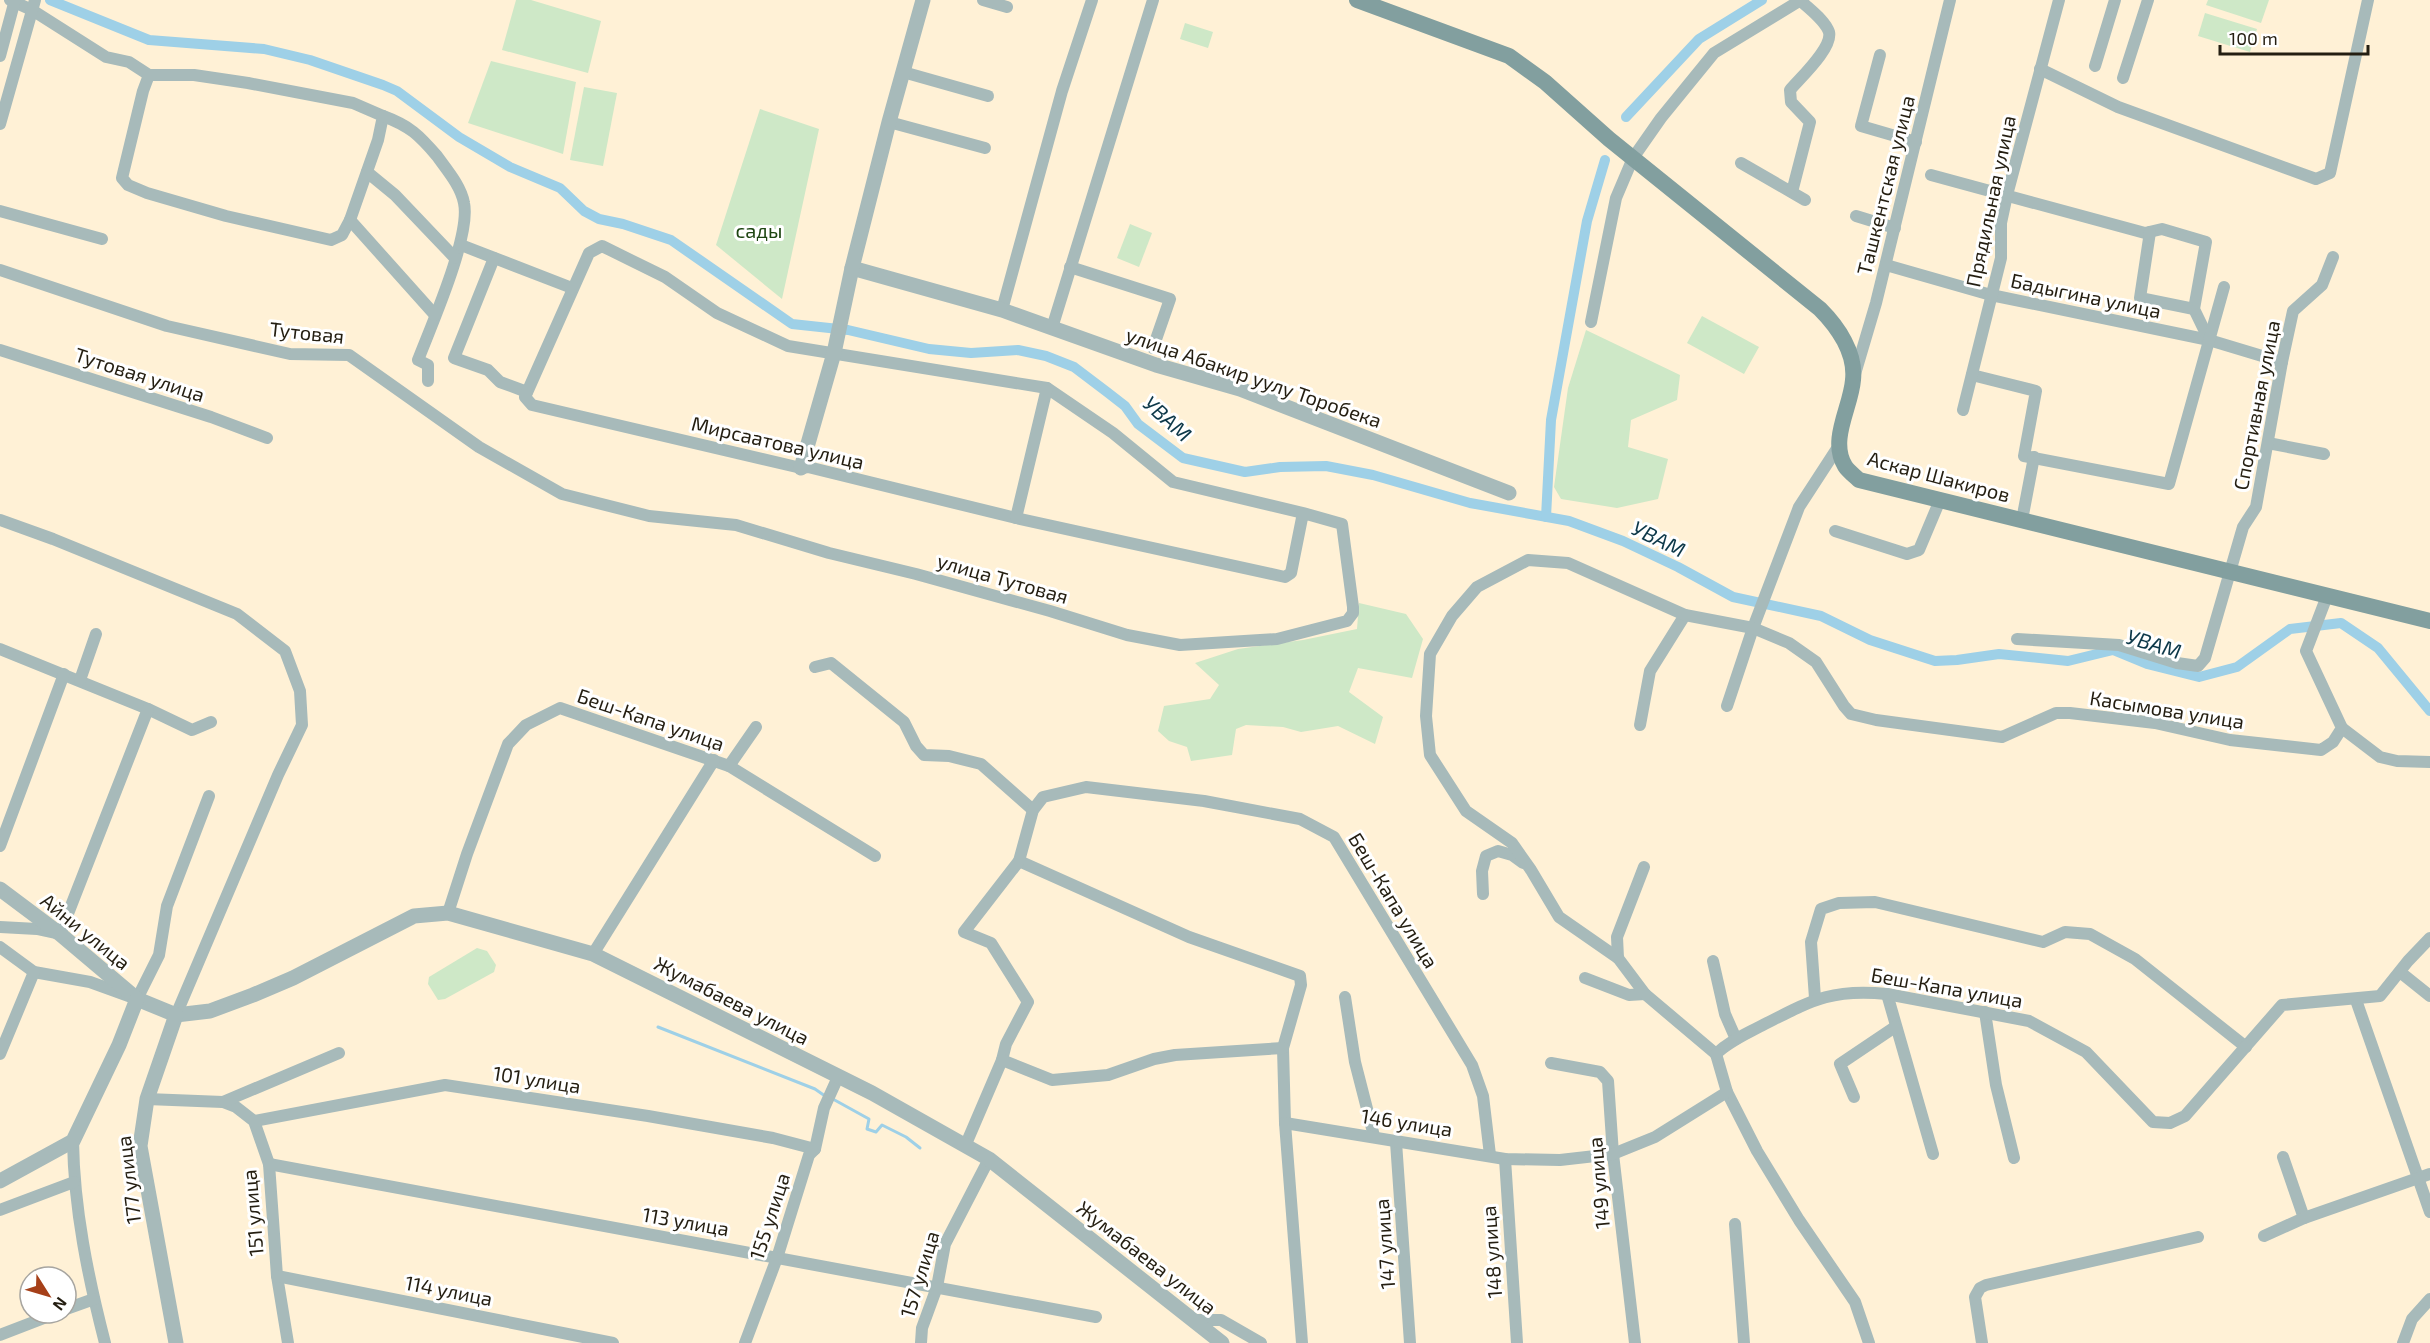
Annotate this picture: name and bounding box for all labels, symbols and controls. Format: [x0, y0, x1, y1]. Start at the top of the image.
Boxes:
scale bar [2220, 18, 2368, 56]
text: 100 m [2229, 27, 2278, 49]
street label: Ташкентская улица [1851, 93, 1920, 278]
street label: Прядильная улица [1960, 113, 2021, 289]
park label: сады [735, 218, 783, 242]
street label: Бадыгина улица [2008, 267, 2163, 324]
street label: Тутовая [268, 316, 346, 349]
street label: Спортивная улица [2228, 318, 2285, 492]
street label: улица Абакир уулу Торобека [1123, 322, 1385, 433]
street label: Тутовая улица [72, 342, 208, 407]
water label: УВАМ [1139, 390, 1197, 446]
street label: Мирсаатова улица [689, 410, 867, 475]
street label: Аскар Шакиров [1865, 445, 2013, 507]
water label: УВАМ [1628, 514, 1690, 562]
street label: улица Тутовая [934, 548, 1071, 609]
water label: УВАМ [2123, 623, 2185, 663]
street label: Беш-Капа улица [574, 683, 728, 756]
street label: Касымова улица [2088, 685, 2246, 734]
street label: Беш-Капа улица [1343, 828, 1444, 973]
street label: Айни улица [36, 888, 135, 975]
street label: Жумабаева улица [650, 951, 813, 1050]
street label: Беш-Капа улица [1869, 962, 2025, 1013]
street label: 101 улица [491, 1060, 582, 1099]
street label: 146 улица [1360, 1103, 1454, 1142]
street label: 177 улица [111, 1134, 146, 1226]
street label: 149 улица [1582, 1136, 1615, 1230]
street label: 151 улица [236, 1169, 269, 1257]
street label: 155 улица [744, 1170, 795, 1263]
street label: Жумабаева улица [1072, 1195, 1221, 1320]
street label: 147 улица [1369, 1198, 1400, 1290]
street label: 113 улица [641, 1202, 731, 1241]
street label: 148 улица [1476, 1205, 1507, 1299]
street label: 157 улица [894, 1228, 944, 1320]
north arrow [18, 1265, 78, 1325]
street label: 114 улица [403, 1270, 495, 1311]
text: N [49, 1294, 71, 1315]

